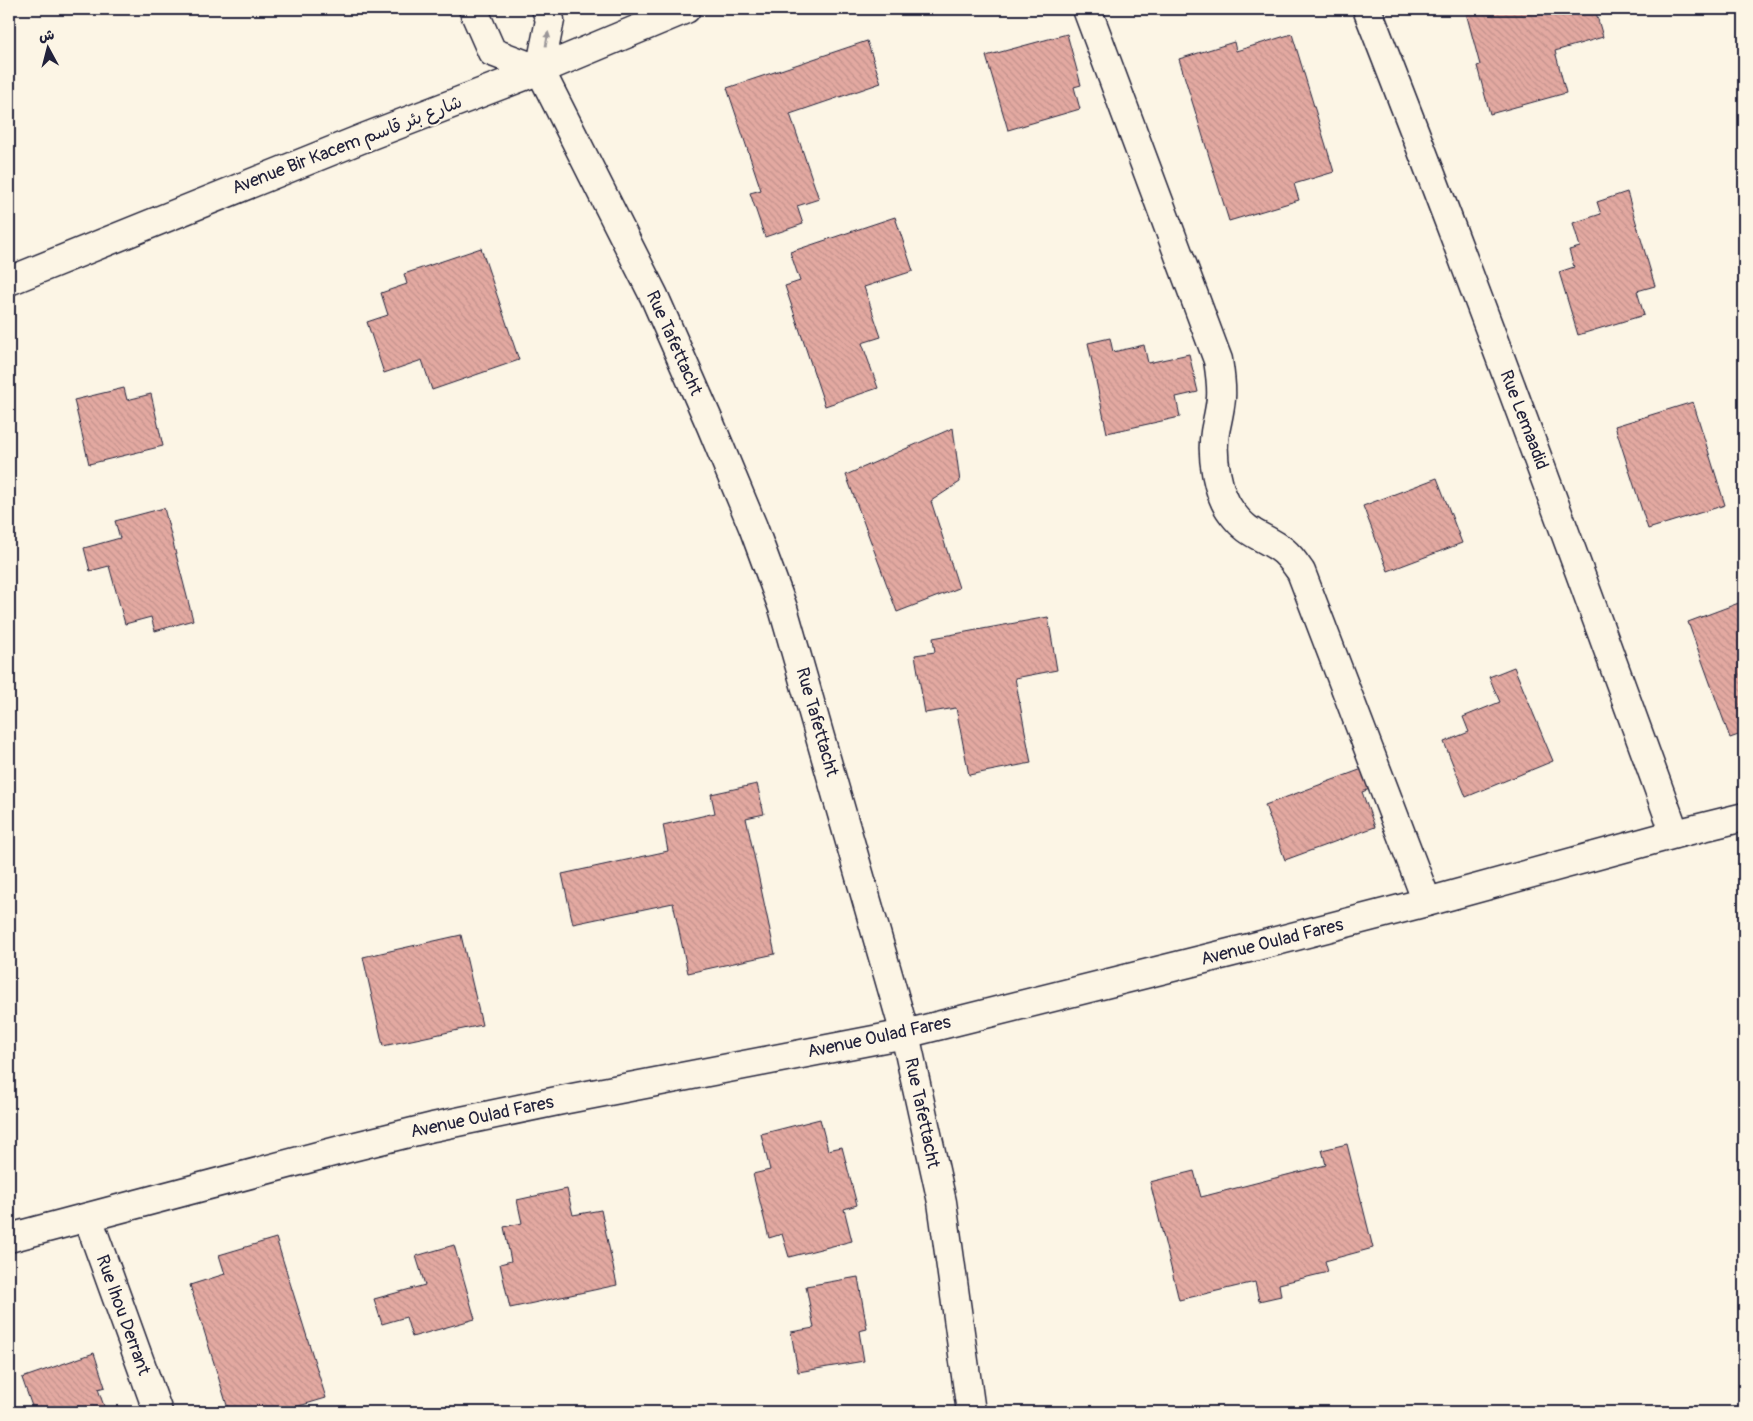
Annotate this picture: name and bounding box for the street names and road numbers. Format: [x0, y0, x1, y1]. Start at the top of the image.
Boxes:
street label: Avenue Bir Kacem شارع بئر قاسم [229, 90, 466, 201]
street label: Rue Tafettacht [641, 287, 708, 400]
street label: Rue Lemaadid [1495, 367, 1553, 473]
street label: Rue Tafettacht [790, 665, 844, 780]
street label: Avenue Oulad Fares [1198, 913, 1346, 971]
street label: Avenue Oulad Fares [805, 1011, 953, 1063]
street label: Rue Tafettacht [899, 1056, 945, 1171]
street label: Avenue Oulad Fares [408, 1091, 556, 1143]
street label: Rue Ihou Derrant [91, 1252, 156, 1379]

